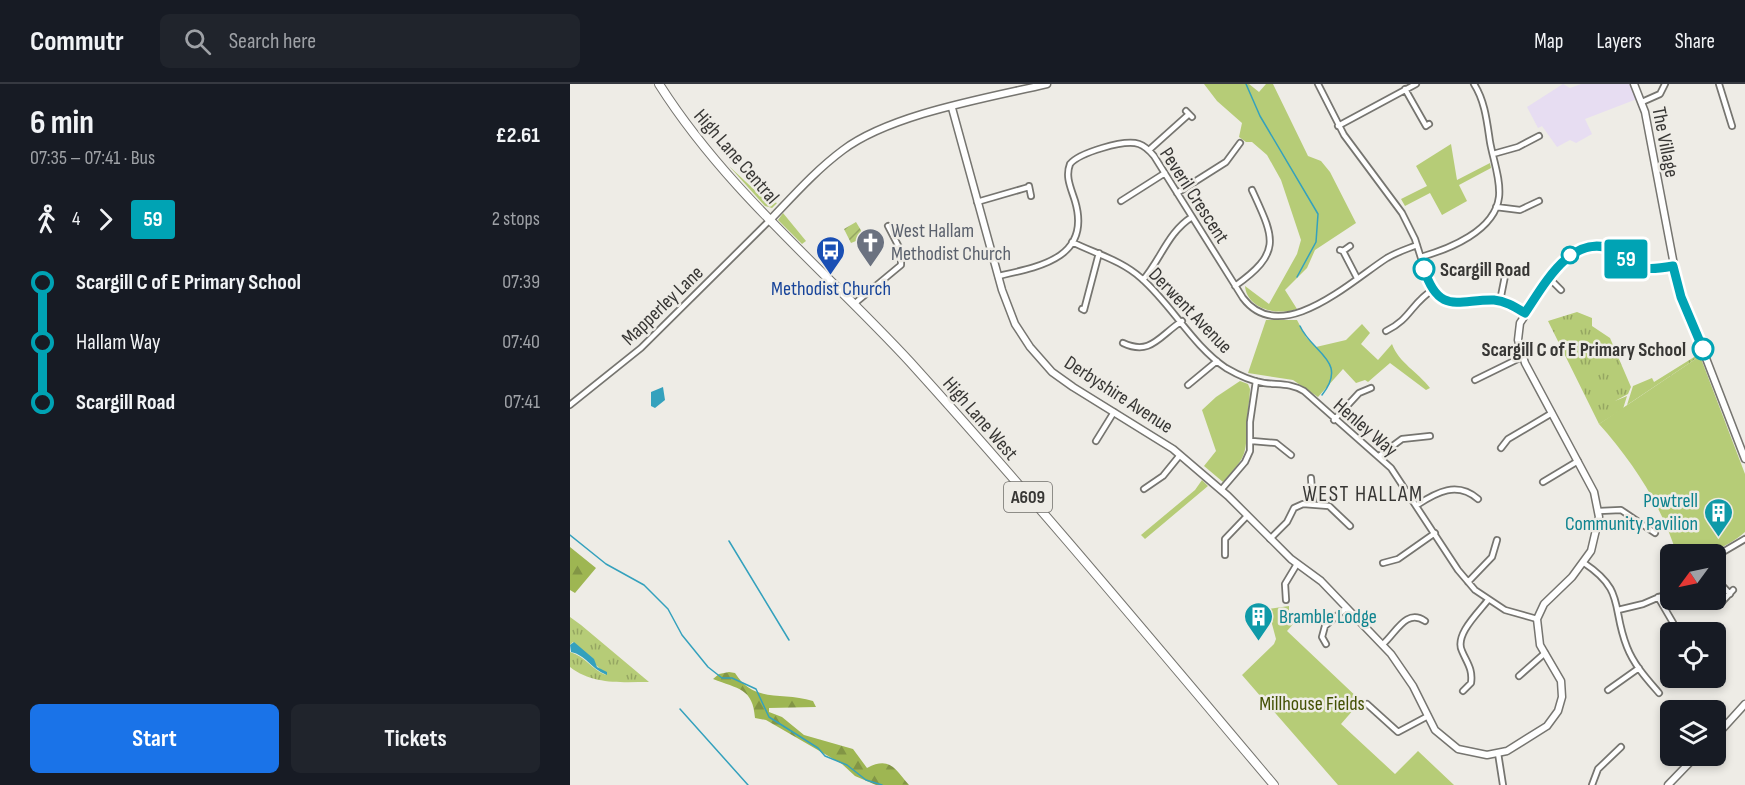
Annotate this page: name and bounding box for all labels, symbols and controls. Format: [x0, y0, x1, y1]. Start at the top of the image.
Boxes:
search box [160, 14, 580, 68]
text: Commutr [30, 25, 124, 58]
icon: search [181, 25, 214, 58]
text: Search here [229, 28, 316, 55]
text: Map [1534, 29, 1563, 54]
text: Layers [1596, 29, 1642, 54]
text: Share [1675, 29, 1715, 54]
text: 6 min [30, 103, 94, 143]
street label: High Lane Central [689, 104, 784, 209]
street label: The Village [1646, 105, 1684, 180]
text: £2.61 [496, 122, 540, 149]
street label: Peveril Crescent [1154, 143, 1234, 248]
text: 07:35 – 07:41 · Bus [30, 146, 155, 170]
icon: walk [30, 203, 63, 236]
icon: forward [89, 203, 122, 236]
text: 4 [72, 207, 80, 231]
text: 59 [143, 207, 163, 232]
text: 2 stops [492, 207, 540, 231]
place label: West Hallam Methodist Church [891, 219, 1011, 266]
church icon: West Hallam Methodist Church [854, 226, 886, 268]
bus stop icon: Methodist Church [815, 234, 847, 276]
line badge: 59 [1599, 240, 1653, 279]
unlabelled marker [1561, 246, 1579, 264]
text: 59 [1616, 247, 1636, 272]
marker: Scargill Road [1413, 258, 1435, 280]
place label: Scargill Road [1440, 258, 1530, 282]
street label: Mapperley Lane [617, 261, 708, 351]
street label: Derwent Avenue [1143, 263, 1237, 359]
text: Scargill C of E Primary School [76, 269, 301, 296]
text: 07:39 [502, 270, 540, 294]
place label: Methodist Church [771, 277, 891, 301]
text: Hallam Way [76, 329, 160, 356]
text: 07:40 [502, 330, 540, 354]
place label: Scargill C of E Primary School [1482, 338, 1686, 362]
marker: Scargill C of E Primary School [1692, 338, 1714, 360]
street label: Derbyshire Avenue [1060, 351, 1177, 439]
street label: High Lane West [938, 372, 1023, 465]
text: Scargill Road [76, 389, 175, 416]
text: 07:41 [504, 390, 540, 414]
street label: Henley Way [1328, 393, 1402, 462]
district label: WEST HALLAM [1302, 481, 1424, 508]
road number: A609 [1004, 482, 1052, 512]
place label: Powtrell Community Pavilion [1565, 489, 1698, 536]
building icon: Powtrell Community Pavilion [1703, 496, 1735, 538]
north arrow [1660, 544, 1726, 610]
map controls [1660, 544, 1726, 766]
building icon: Bramble Lodge [1242, 600, 1274, 642]
place label: Bramble Lodge [1279, 605, 1377, 629]
button: locate [1660, 622, 1726, 688]
park label: Millhouse Fields [1259, 692, 1365, 716]
button: layers [1660, 700, 1726, 766]
button: Start [30, 704, 279, 773]
button: Tickets [291, 704, 540, 773]

